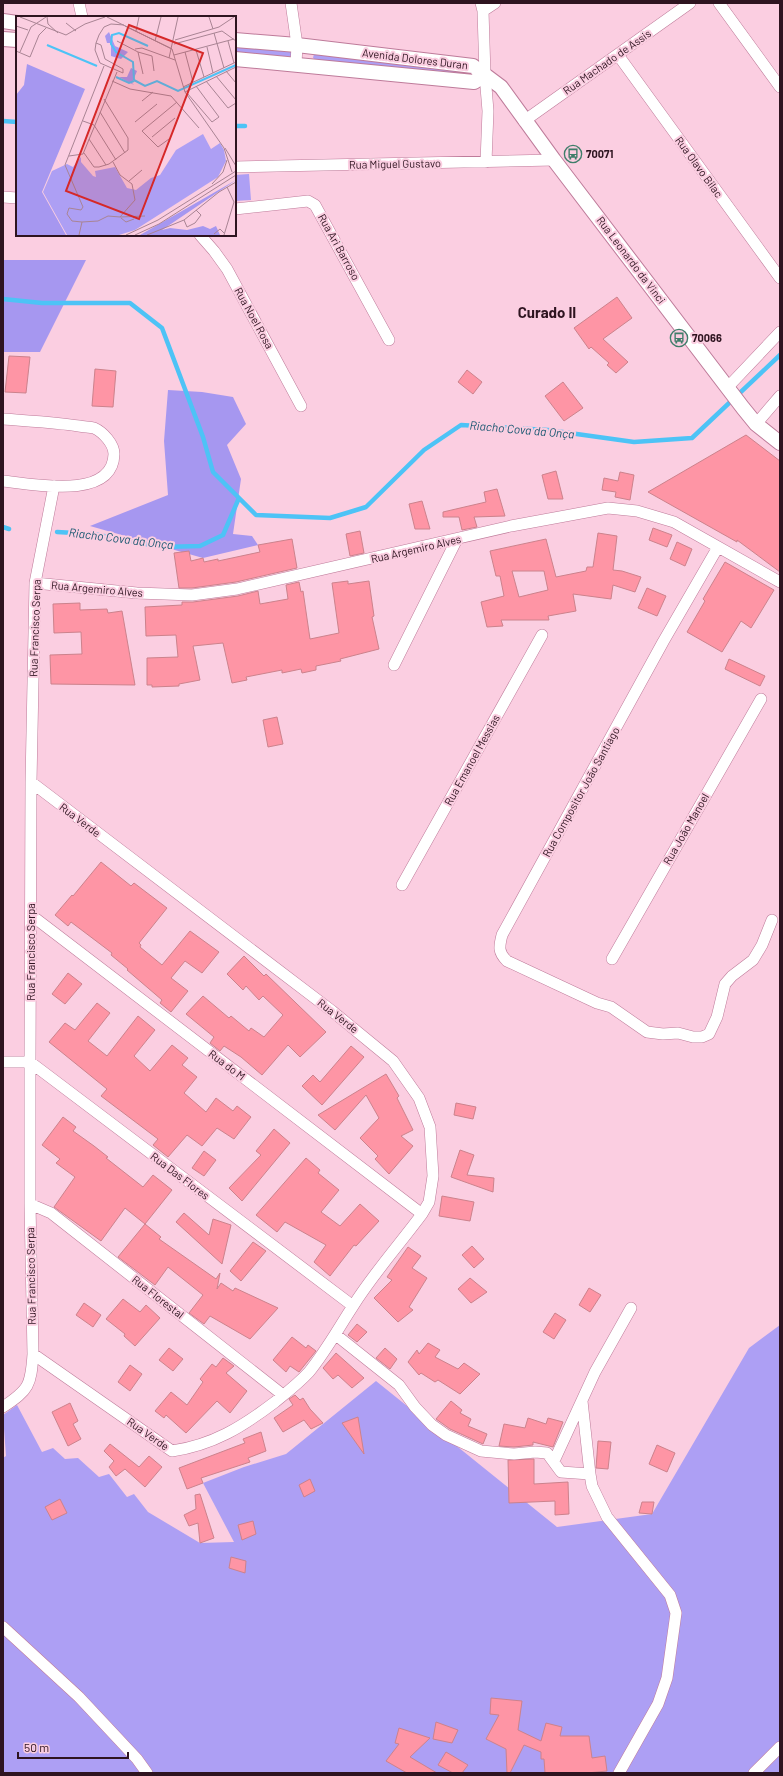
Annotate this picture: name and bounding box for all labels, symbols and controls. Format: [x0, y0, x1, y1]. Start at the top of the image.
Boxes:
inset map [16, 16, 236, 236]
street label: Rua Machado de Assis [560, 26, 653, 97]
street label: Avenida Dolores Duran [361, 46, 469, 71]
street label: Rua Olavo Bilac [673, 134, 726, 200]
bus stop icon: 70071 [563, 144, 583, 164]
place label: 70071 [586, 147, 614, 160]
street label: Rua Miguel Gustavo [349, 156, 441, 171]
street label: Rua Ari Barroso [316, 211, 363, 282]
street label: Rua Leonardo da Vinci [594, 214, 669, 306]
street label: Rua Noel Rosa [232, 285, 277, 351]
district label: Curado II [518, 303, 576, 321]
bus stop icon: 70066 [669, 328, 689, 348]
place label: 70066 [692, 331, 722, 344]
water label: Riacho Cova da Onça [469, 417, 575, 441]
water label: Riacho Cova da Onça [68, 525, 174, 551]
street label: Rua Argemiro Alves [370, 532, 462, 565]
street label: Rua Argemiro Alves [51, 578, 143, 599]
street label: Rua Francisco Serpa [26, 579, 43, 677]
street label: Rua Emanoel Messias [441, 712, 502, 808]
street label: Rua Compositor João Santiago [539, 724, 622, 859]
street label: Rua João Manoel [660, 791, 711, 867]
street label: Rua Verde [57, 800, 104, 839]
street label: Rua Francisco Serpa [24, 903, 37, 1001]
street label: Rua Verde [315, 996, 361, 1036]
street label: Rua do M [206, 1047, 248, 1083]
street label: Rua Das Flores [148, 1149, 212, 1202]
street label: Rua Francisco Serpa [23, 1227, 38, 1325]
street label: Rua Florestal [130, 1272, 187, 1321]
street label: Rua Verde [125, 1414, 172, 1453]
scale bar [18, 1734, 128, 1760]
text: 50 m [24, 1740, 49, 1754]

